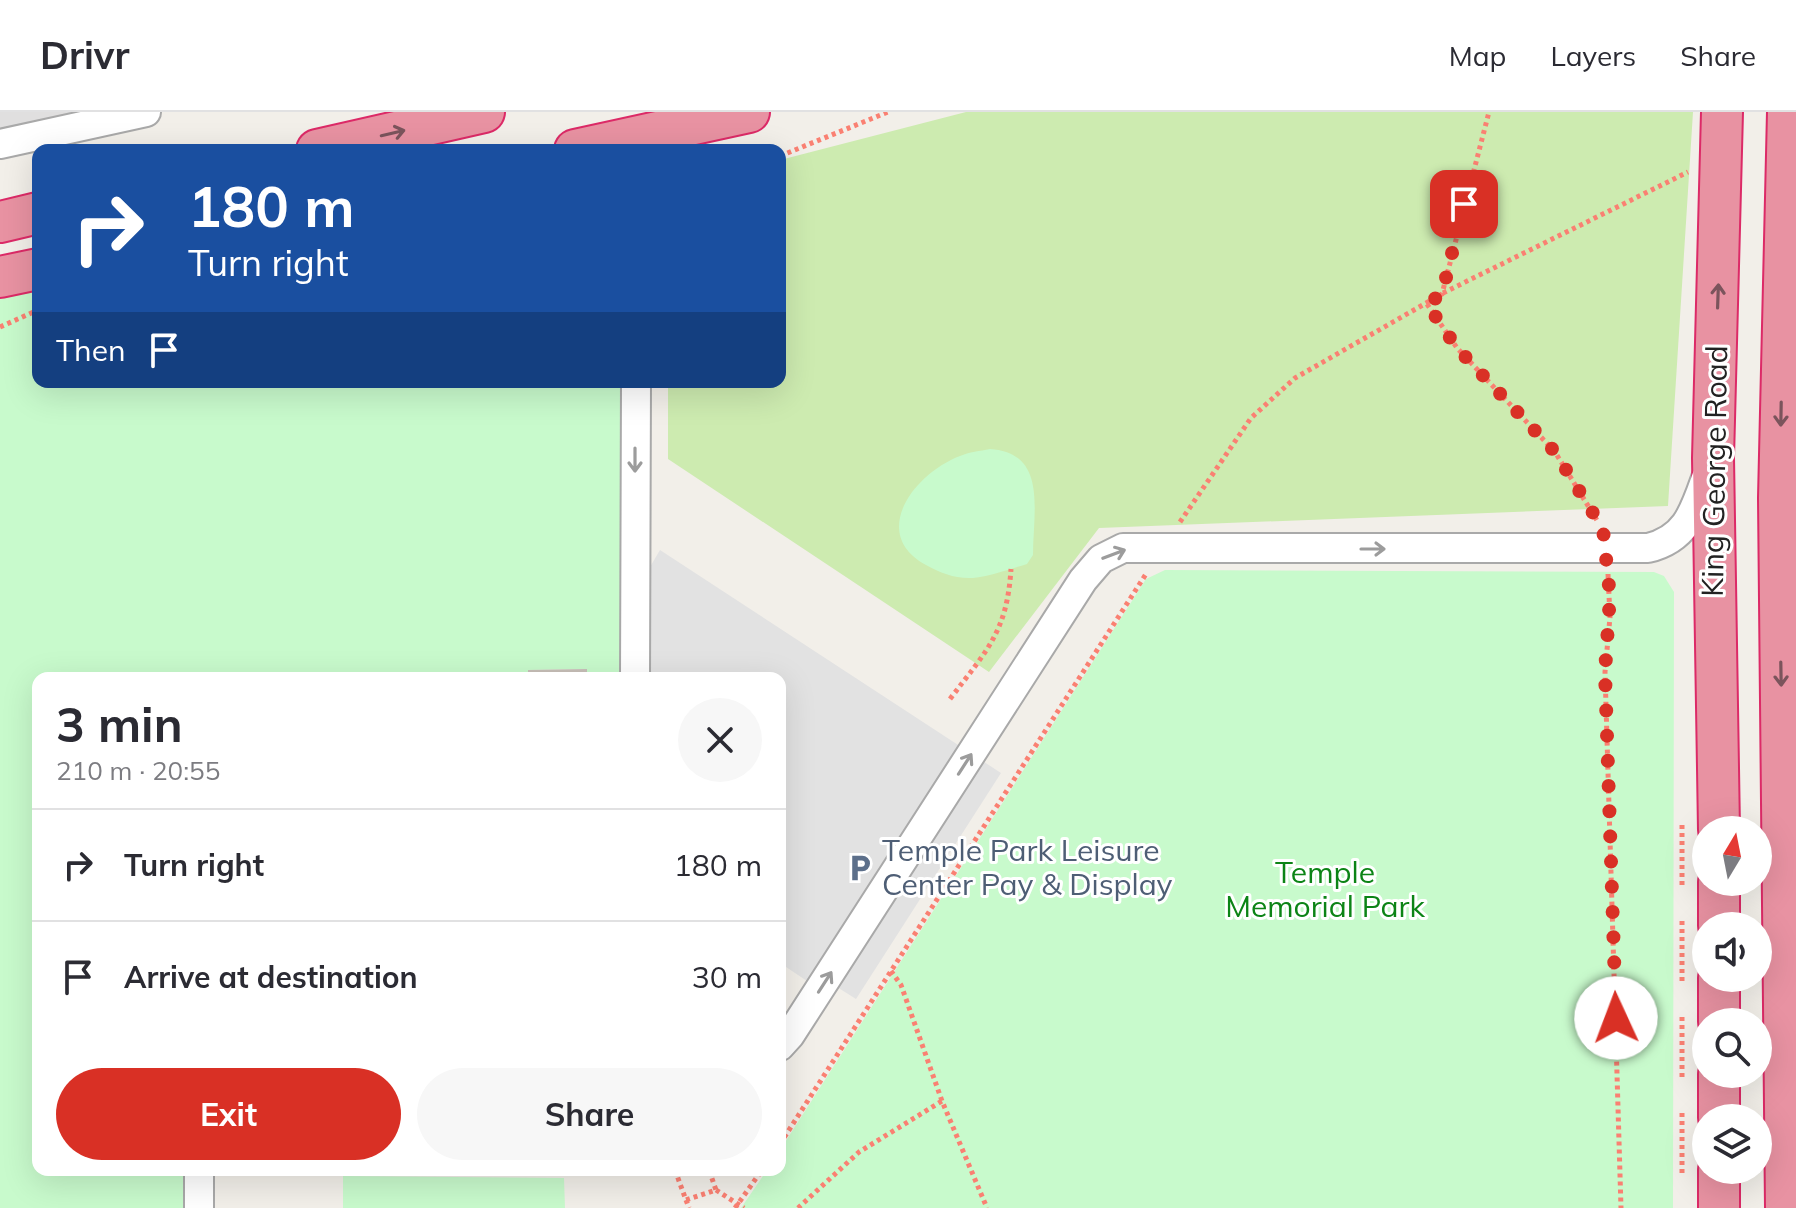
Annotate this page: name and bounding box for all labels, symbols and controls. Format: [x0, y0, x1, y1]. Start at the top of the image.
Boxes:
text: Drivr [40, 31, 129, 79]
text: Map [1449, 38, 1506, 73]
text: Layers [1550, 38, 1636, 73]
text: Share [1680, 38, 1756, 73]
one-way arrow [380, 125, 405, 140]
pin [1430, 170, 1498, 238]
text: 180 m [188, 171, 355, 241]
icon: right [56, 176, 160, 280]
icon: arrive [1442, 182, 1486, 226]
text: Turn right [188, 240, 349, 285]
one-way arrow [1711, 283, 1726, 310]
icon: arrive [142, 328, 186, 372]
text: Then [56, 331, 126, 369]
street label: King George Road [1693, 345, 1735, 597]
one-way arrow [1773, 400, 1788, 427]
one-way arrow [627, 446, 643, 473]
one-way arrow [1359, 541, 1386, 557]
one-way arrow [1101, 546, 1126, 560]
one-way arrow [1773, 660, 1789, 687]
text: 3 min [56, 694, 183, 754]
button: close [678, 698, 762, 782]
one-way arrow [957, 753, 974, 775]
text: 210 m · 20:55 [56, 754, 220, 787]
north arrow [1692, 816, 1772, 896]
map controls [1692, 816, 1772, 1184]
place label: Temple Park Leisure Center Pay & Display [882, 831, 1173, 903]
icon: right [56, 843, 100, 887]
text: Turn right [124, 846, 264, 884]
text: 180 m [674, 846, 762, 884]
parking icon: Temple Park Leisure Center Pay & Display [845, 853, 875, 883]
park label: Temple Memorial Park [1225, 853, 1425, 925]
button: sound [1692, 912, 1772, 992]
icon: arrive [56, 955, 100, 999]
text: Arrive at destination [124, 958, 418, 996]
text: 30 m [692, 958, 762, 996]
one-way arrow [816, 972, 833, 994]
position arrow [1574, 976, 1658, 1060]
button: search [1692, 1008, 1772, 1088]
button: Exit [56, 1068, 401, 1160]
button: Share [417, 1068, 762, 1160]
button: layers [1692, 1104, 1772, 1184]

